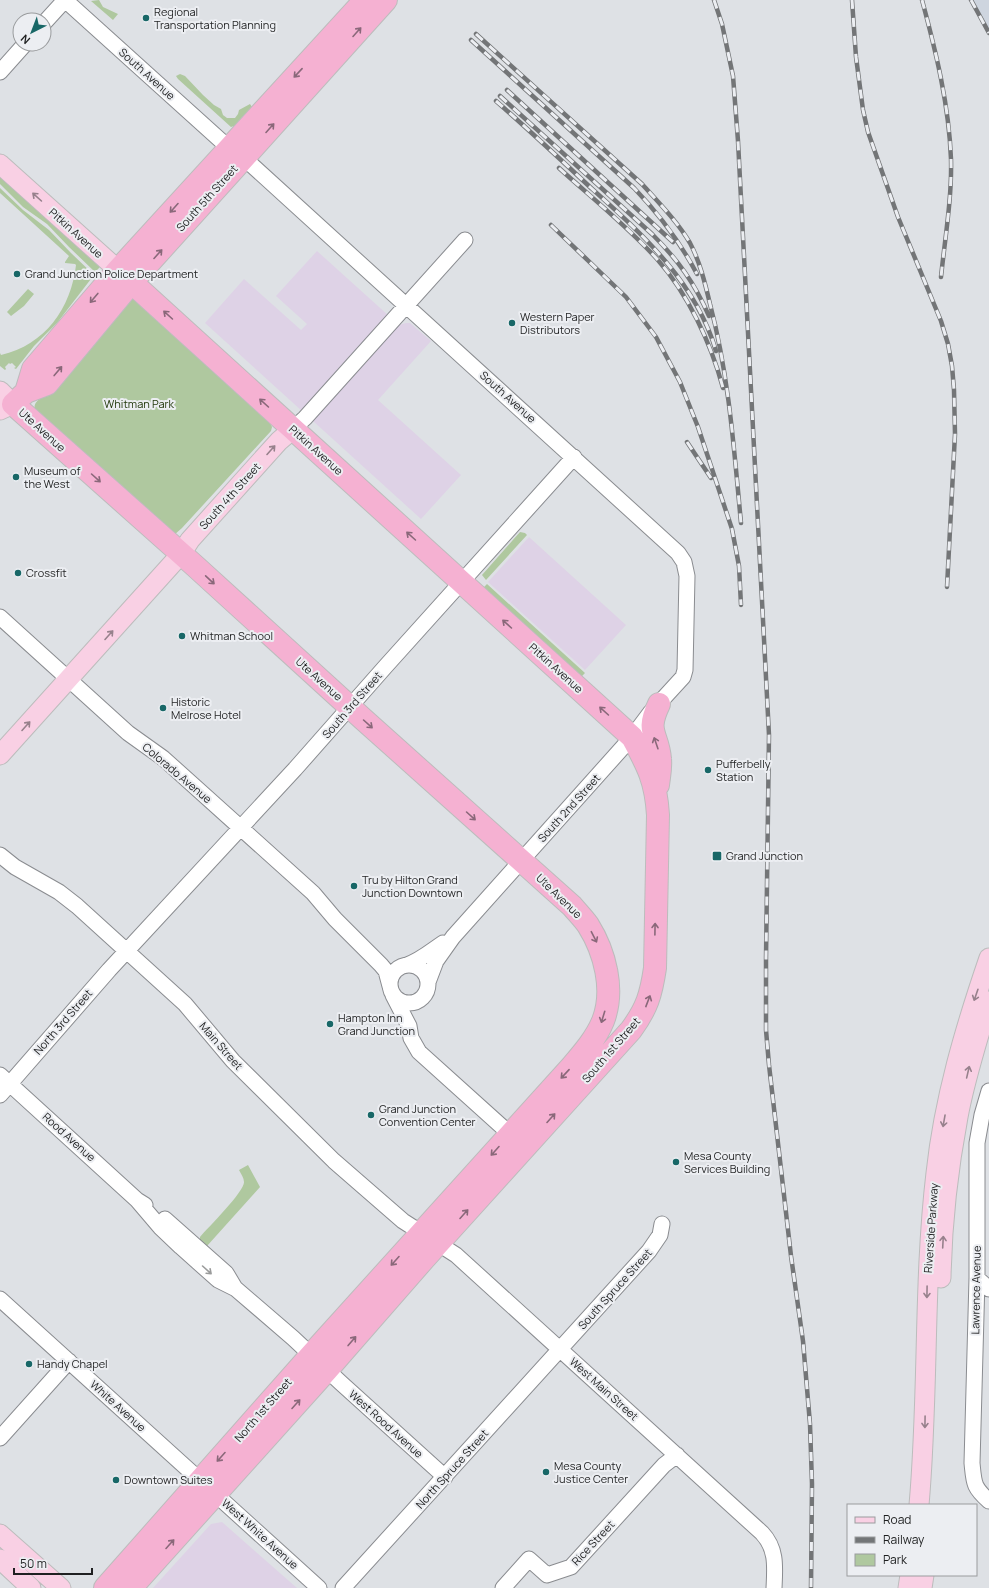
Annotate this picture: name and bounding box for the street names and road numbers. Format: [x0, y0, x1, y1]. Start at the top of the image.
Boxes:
street label: South Avenue [116, 44, 179, 103]
street label: South 5th Street [173, 161, 241, 234]
street label: Pitkin Avenue [46, 204, 107, 261]
street label: South Avenue [477, 367, 540, 426]
street label: Ute Avenue [16, 405, 69, 455]
street label: Pitkin Avenue [286, 421, 347, 478]
street label: South 4th Street [196, 459, 264, 532]
street label: Pitkin Avenue [526, 639, 587, 696]
street label: Ute Avenue [293, 654, 346, 704]
street label: South 3rd Street [318, 668, 385, 741]
street label: Colorado Avenue [139, 739, 216, 806]
street label: South 2nd Street [534, 770, 603, 845]
street label: Ute Avenue [533, 870, 586, 922]
street label: North 3rd Street [30, 986, 95, 1058]
street label: South 1st Street [578, 1014, 643, 1086]
street label: Main Street [196, 1018, 246, 1073]
street label: Rood Avenue [40, 1109, 99, 1165]
street label: Riverside Parkway [920, 1182, 941, 1273]
street label: South Spruce Street [574, 1245, 655, 1332]
street label: Lawrence Avenue [967, 1245, 984, 1335]
street label: West Main Street [567, 1354, 642, 1423]
street label: North 1st Street [231, 1375, 295, 1445]
street label: White Avenue [87, 1377, 150, 1435]
street label: West Rood Avenue [346, 1386, 427, 1461]
street label: North Spruce Street [412, 1426, 491, 1512]
street label: West White Avenue [219, 1495, 302, 1572]
street label: Rice Street [568, 1517, 617, 1568]

